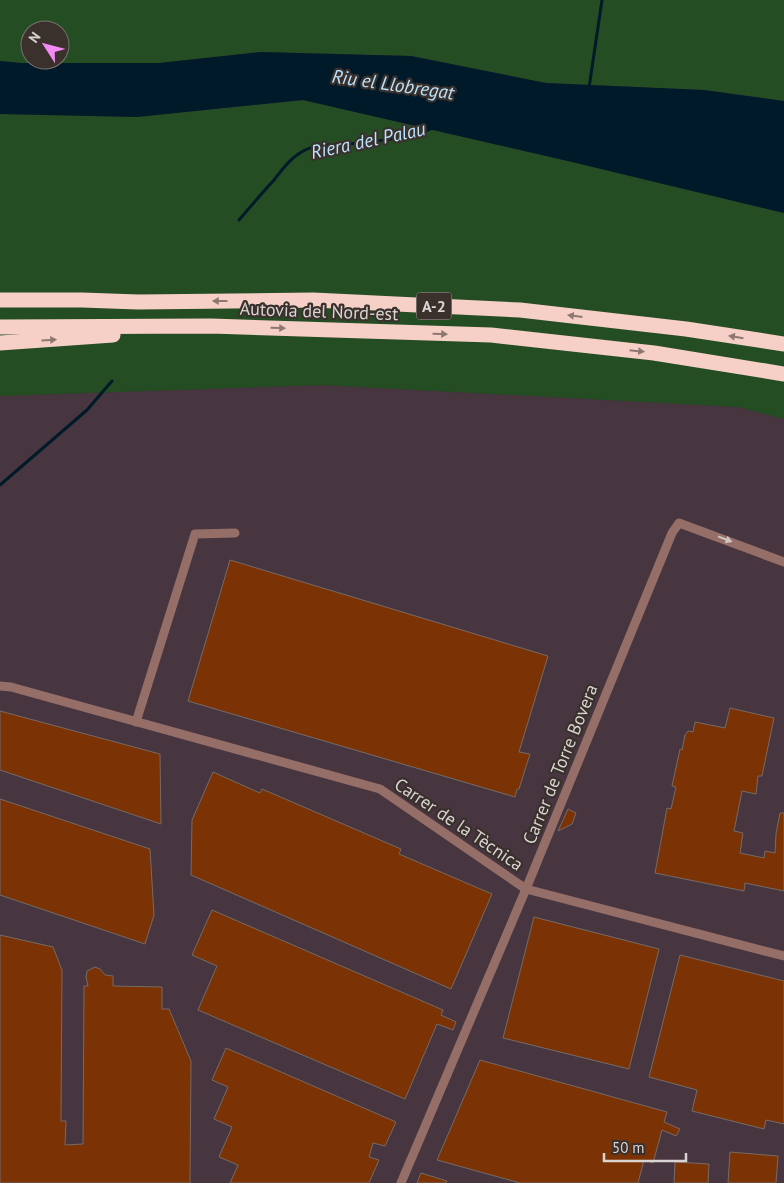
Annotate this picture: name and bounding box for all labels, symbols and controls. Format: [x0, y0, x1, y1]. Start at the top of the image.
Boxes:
north arrow [20, 20, 70, 70]
text: N [24, 28, 44, 46]
water label: Riu el Llobregat [331, 64, 457, 105]
water label: Riera del Palau [308, 116, 428, 164]
road number: A-2 [416, 292, 452, 320]
one-way arrow [212, 297, 228, 305]
street label: Autovia del Nord-est [239, 297, 399, 325]
one-way arrow [566, 312, 582, 320]
one-way arrow [270, 324, 286, 332]
one-way arrow [432, 330, 448, 338]
one-way arrow [727, 332, 743, 340]
one-way arrow [41, 335, 57, 343]
one-way arrow [629, 347, 645, 355]
one-way arrow [718, 535, 733, 543]
street label: Carrer de Torre Bovera [517, 681, 603, 847]
street label: Carrer de la Tècnica [390, 772, 528, 876]
scale bar [604, 1130, 686, 1162]
text: 50 m [612, 1138, 645, 1157]

